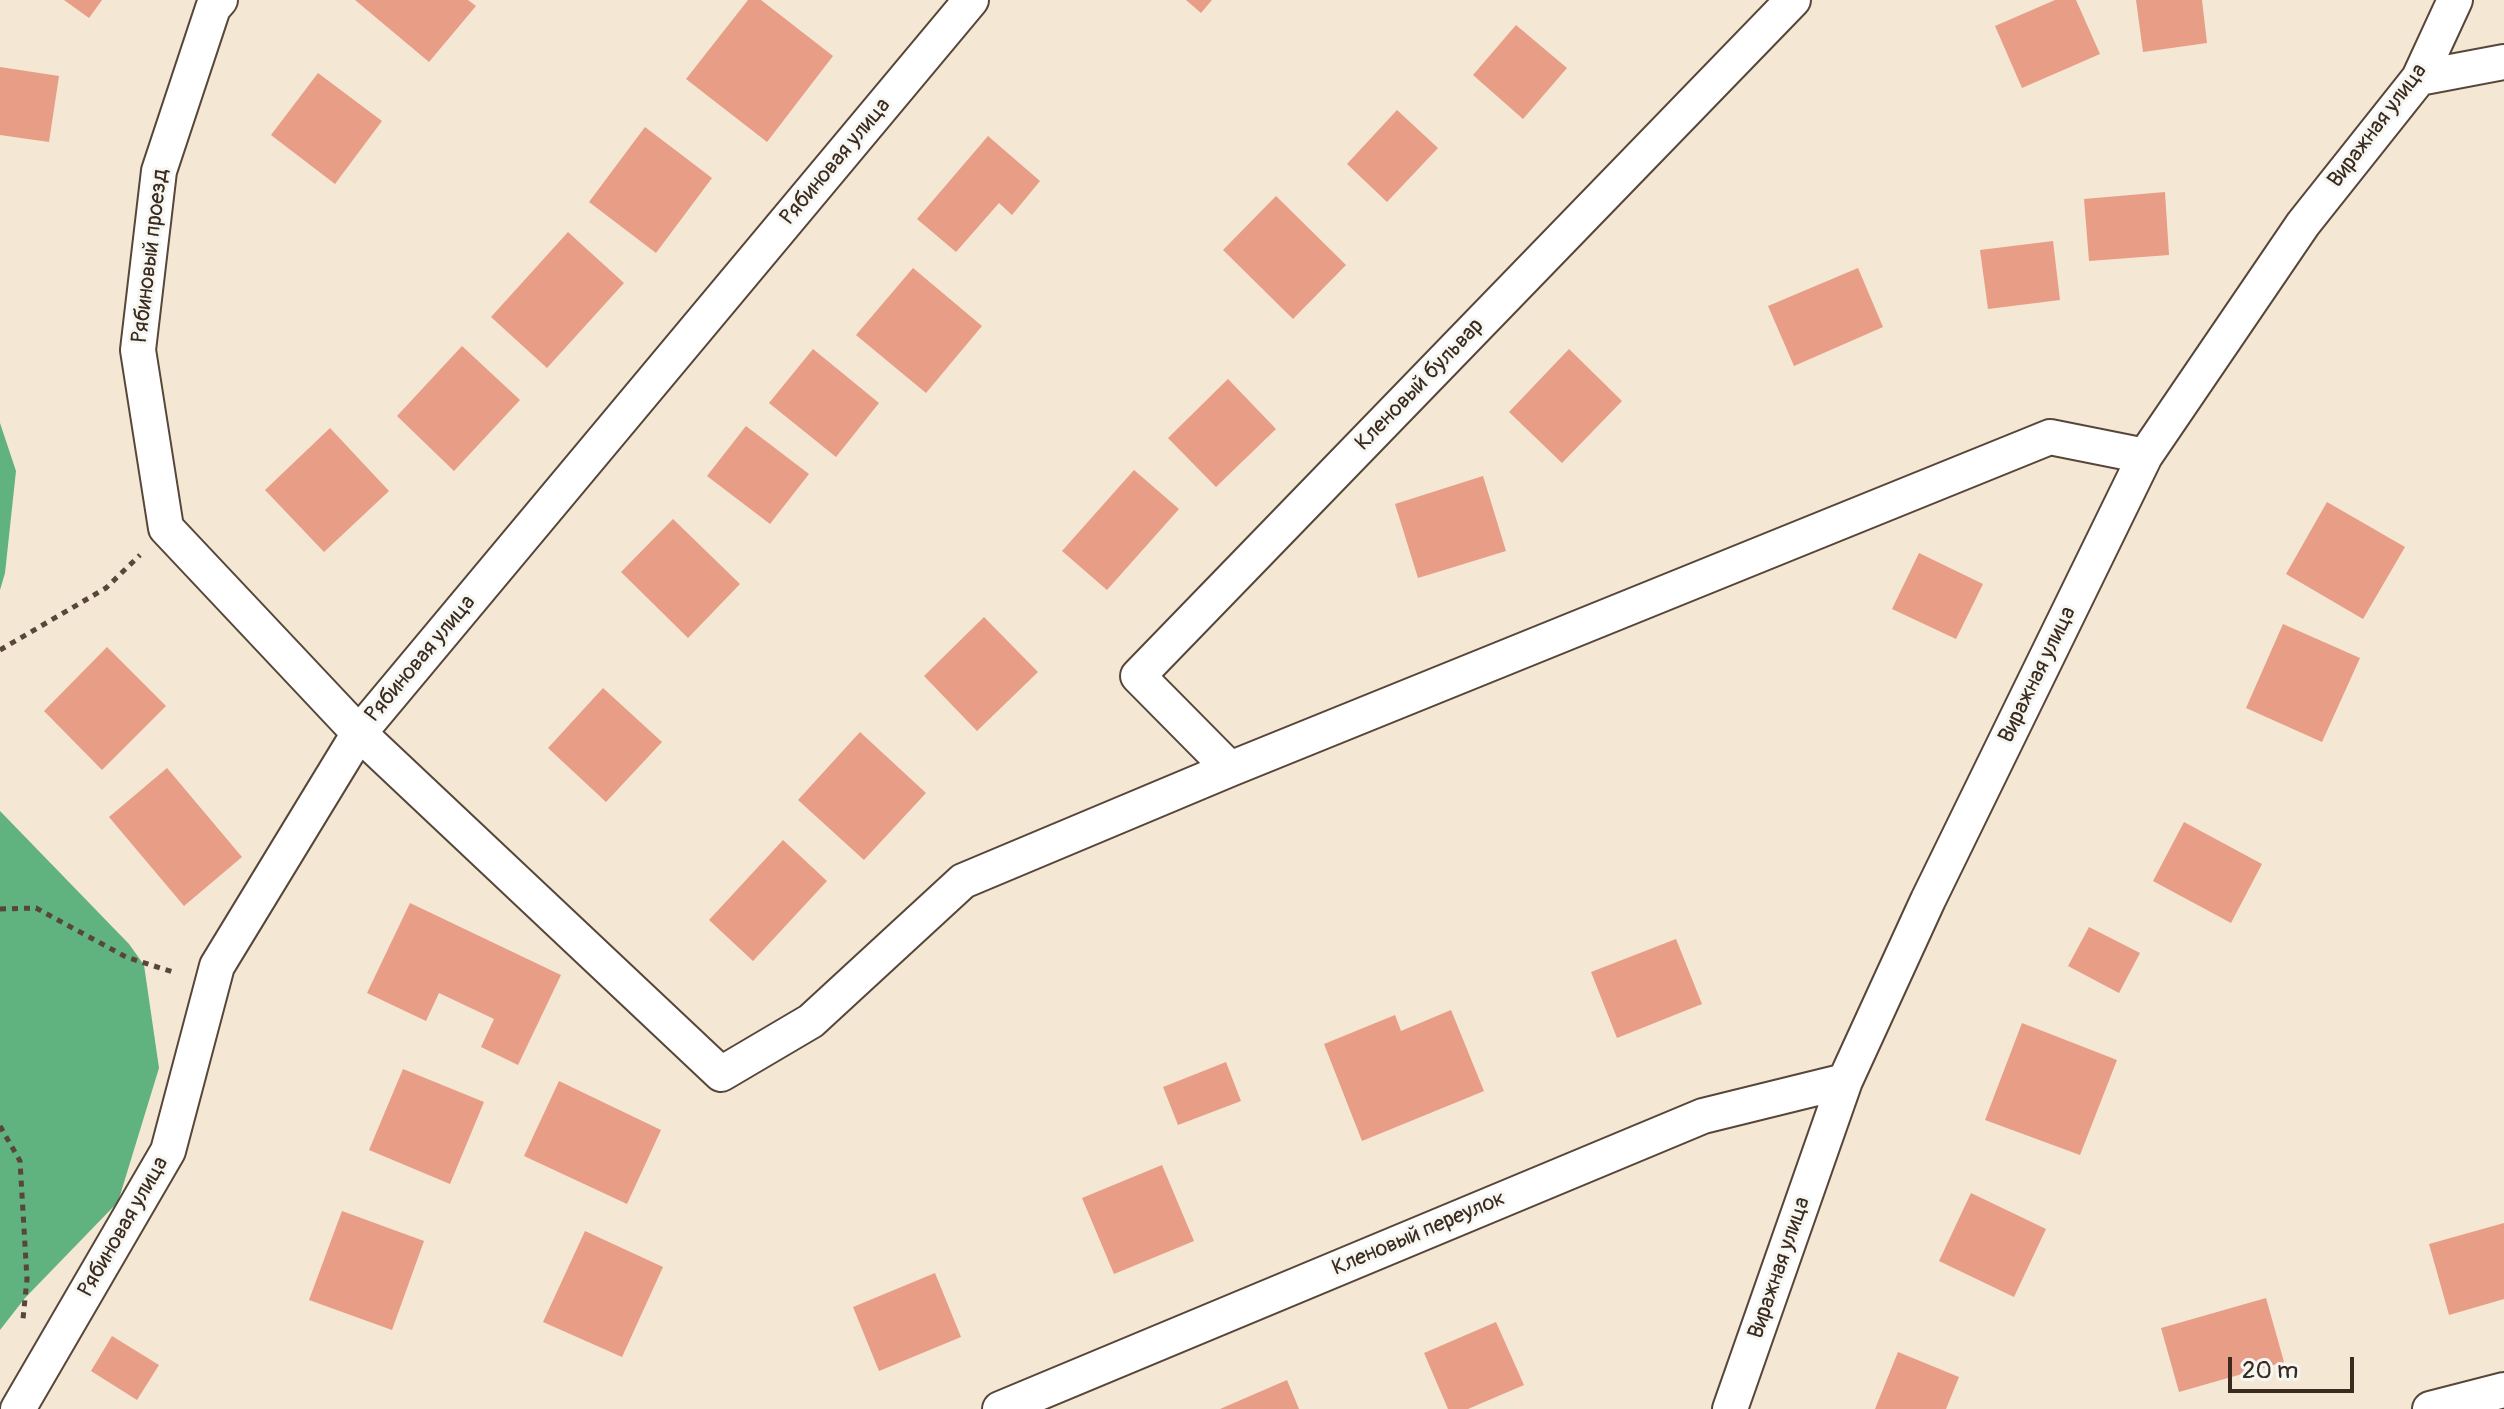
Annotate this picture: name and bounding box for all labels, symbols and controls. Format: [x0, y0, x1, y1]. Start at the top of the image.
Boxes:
street label: Виражная улица [2323, 59, 2433, 193]
street label: Рябиновая улица [775, 93, 897, 231]
street label: Рябиновый проезд [127, 168, 175, 344]
street label: Кленовый бульвар [1350, 313, 1490, 457]
street label: Рябиновая улица [360, 590, 482, 728]
street label: Виражная улица [1994, 603, 2082, 747]
street label: Рябиновая улица [73, 1152, 175, 1302]
street label: Кленовый переулок [1328, 1186, 1510, 1282]
street label: Виражная улица [1743, 1194, 1817, 1342]
scale bar [2232, 1341, 2358, 1391]
text: 20 m [2242, 1356, 2298, 1385]

